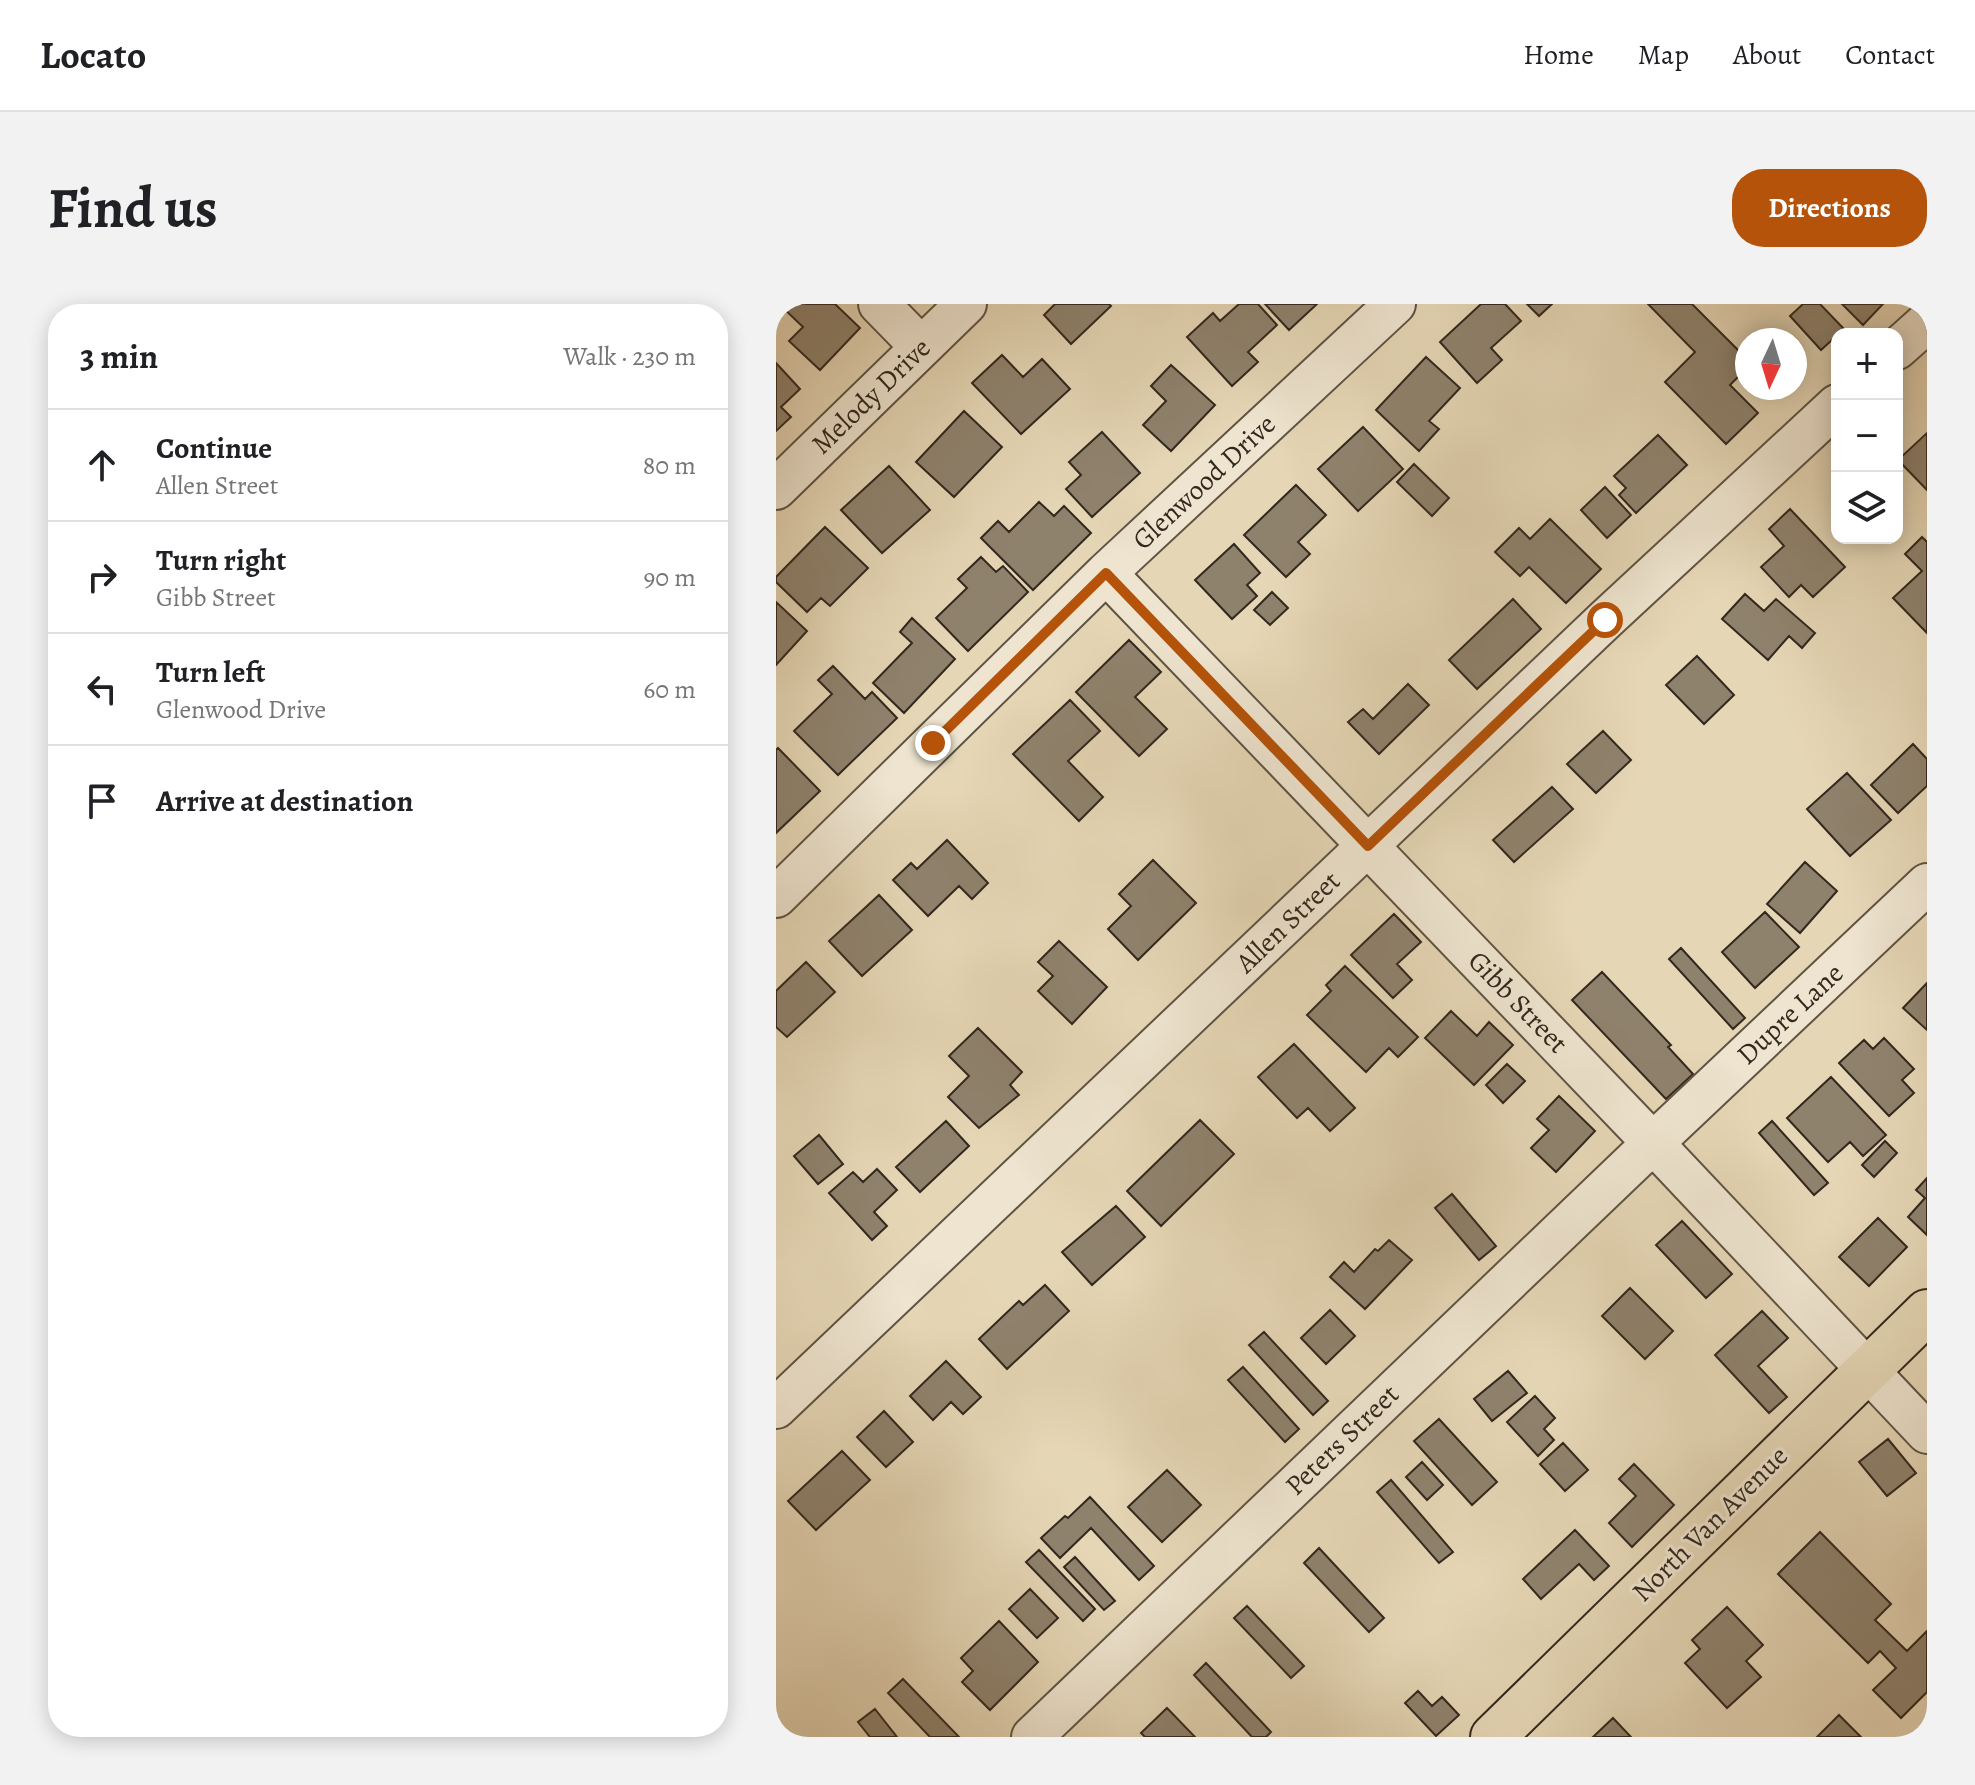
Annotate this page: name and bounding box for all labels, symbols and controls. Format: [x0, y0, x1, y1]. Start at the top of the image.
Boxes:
text: Locato [40, 29, 146, 81]
text: Home [1523, 36, 1594, 74]
text: Map [1638, 36, 1689, 74]
text: About [1733, 36, 1801, 74]
text: Contact [1845, 36, 1935, 74]
button: Directions [1732, 169, 1927, 247]
text: Find us [48, 170, 218, 246]
north arrow [1735, 328, 1807, 400]
map controls [1831, 328, 1903, 544]
button: + [1831, 328, 1903, 400]
street label: Melody Drive [803, 329, 939, 463]
text: 3 min [80, 333, 158, 380]
text: Walk · 230 m [563, 339, 696, 374]
button: − [1831, 400, 1903, 472]
street label: Glenwood Drive [1124, 406, 1284, 558]
text: Continue [156, 428, 272, 468]
icon: ahead [80, 443, 124, 487]
text: 80 m [643, 448, 696, 483]
text: Allen Street [156, 468, 278, 503]
button: layers [1831, 472, 1903, 544]
text: Turn right [156, 540, 286, 580]
icon: right [80, 555, 124, 599]
text: 90 m [644, 560, 696, 595]
text: Gibb Street [156, 580, 276, 615]
route start [1587, 602, 1623, 638]
text: Turn left [156, 652, 265, 692]
icon: left [80, 667, 124, 711]
text: 60 m [643, 672, 696, 707]
text: Glenwood Drive [156, 692, 326, 727]
route end [915, 725, 951, 761]
icon: arrive [80, 779, 124, 823]
text: Arrive at destination [156, 781, 413, 821]
street label: Allen Street [1227, 863, 1349, 982]
street label: Gibb Street [1460, 942, 1576, 1062]
street label: Dupre Lane [1728, 955, 1852, 1073]
street label: Peters Street [1277, 1376, 1407, 1504]
street label: North Van Avenue [1624, 1438, 1796, 1610]

